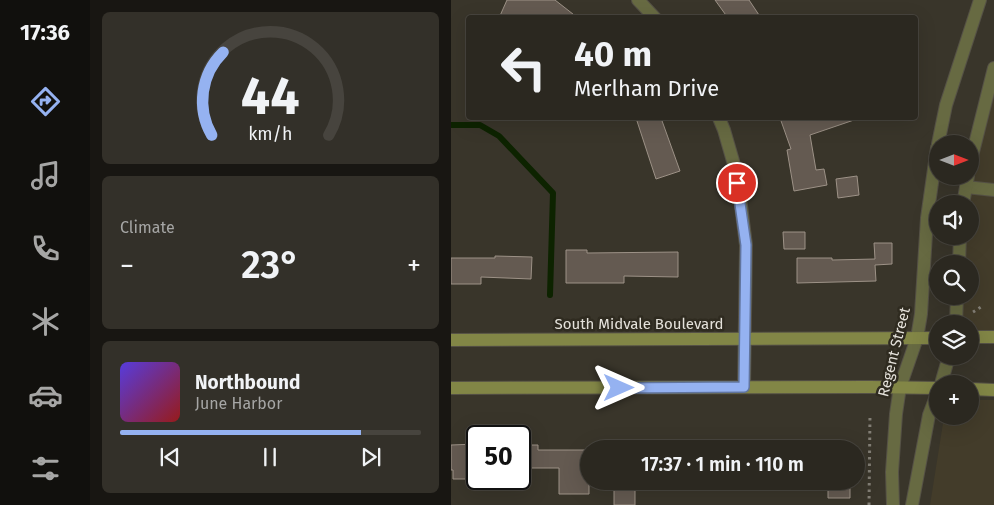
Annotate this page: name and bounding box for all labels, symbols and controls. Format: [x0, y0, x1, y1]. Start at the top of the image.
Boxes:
text: 17:36 [20, 19, 70, 46]
text: 40 m [574, 33, 652, 75]
icon: left [491, 35, 556, 100]
text: 44 [241, 65, 300, 128]
text: Merlham Drive [574, 75, 719, 102]
icon: directions [28, 84, 63, 119]
text: km/h [248, 123, 293, 145]
north arrow [929, 135, 979, 185]
map controls [929, 135, 979, 425]
icon: music [28, 158, 63, 193]
pin [716, 162, 758, 204]
icon: arrive [723, 169, 751, 197]
button: sound [929, 195, 979, 245]
text: Climate [120, 218, 175, 237]
icon: phone [28, 231, 63, 266]
text: 23° [241, 242, 300, 288]
text: − [120, 249, 134, 282]
text: + [407, 249, 421, 282]
button: search [929, 255, 979, 305]
icon: climate [28, 304, 63, 339]
street label: Regent Street [874, 305, 914, 399]
street label: South Midvale Boulevard [555, 315, 724, 333]
button: layers [929, 315, 979, 365]
position arrow [592, 361, 644, 413]
text: Northbound [195, 371, 300, 394]
button: + [929, 375, 979, 425]
icon: car [28, 378, 63, 413]
text: June Harbor [195, 394, 282, 413]
speed limit sign: 50 [466, 425, 531, 490]
icon: previous [156, 443, 184, 471]
icon: pause [256, 443, 284, 471]
icon: next [357, 443, 385, 471]
icon: filters [28, 451, 63, 486]
text: 17:37 · 1 min · 110 m [641, 453, 804, 476]

